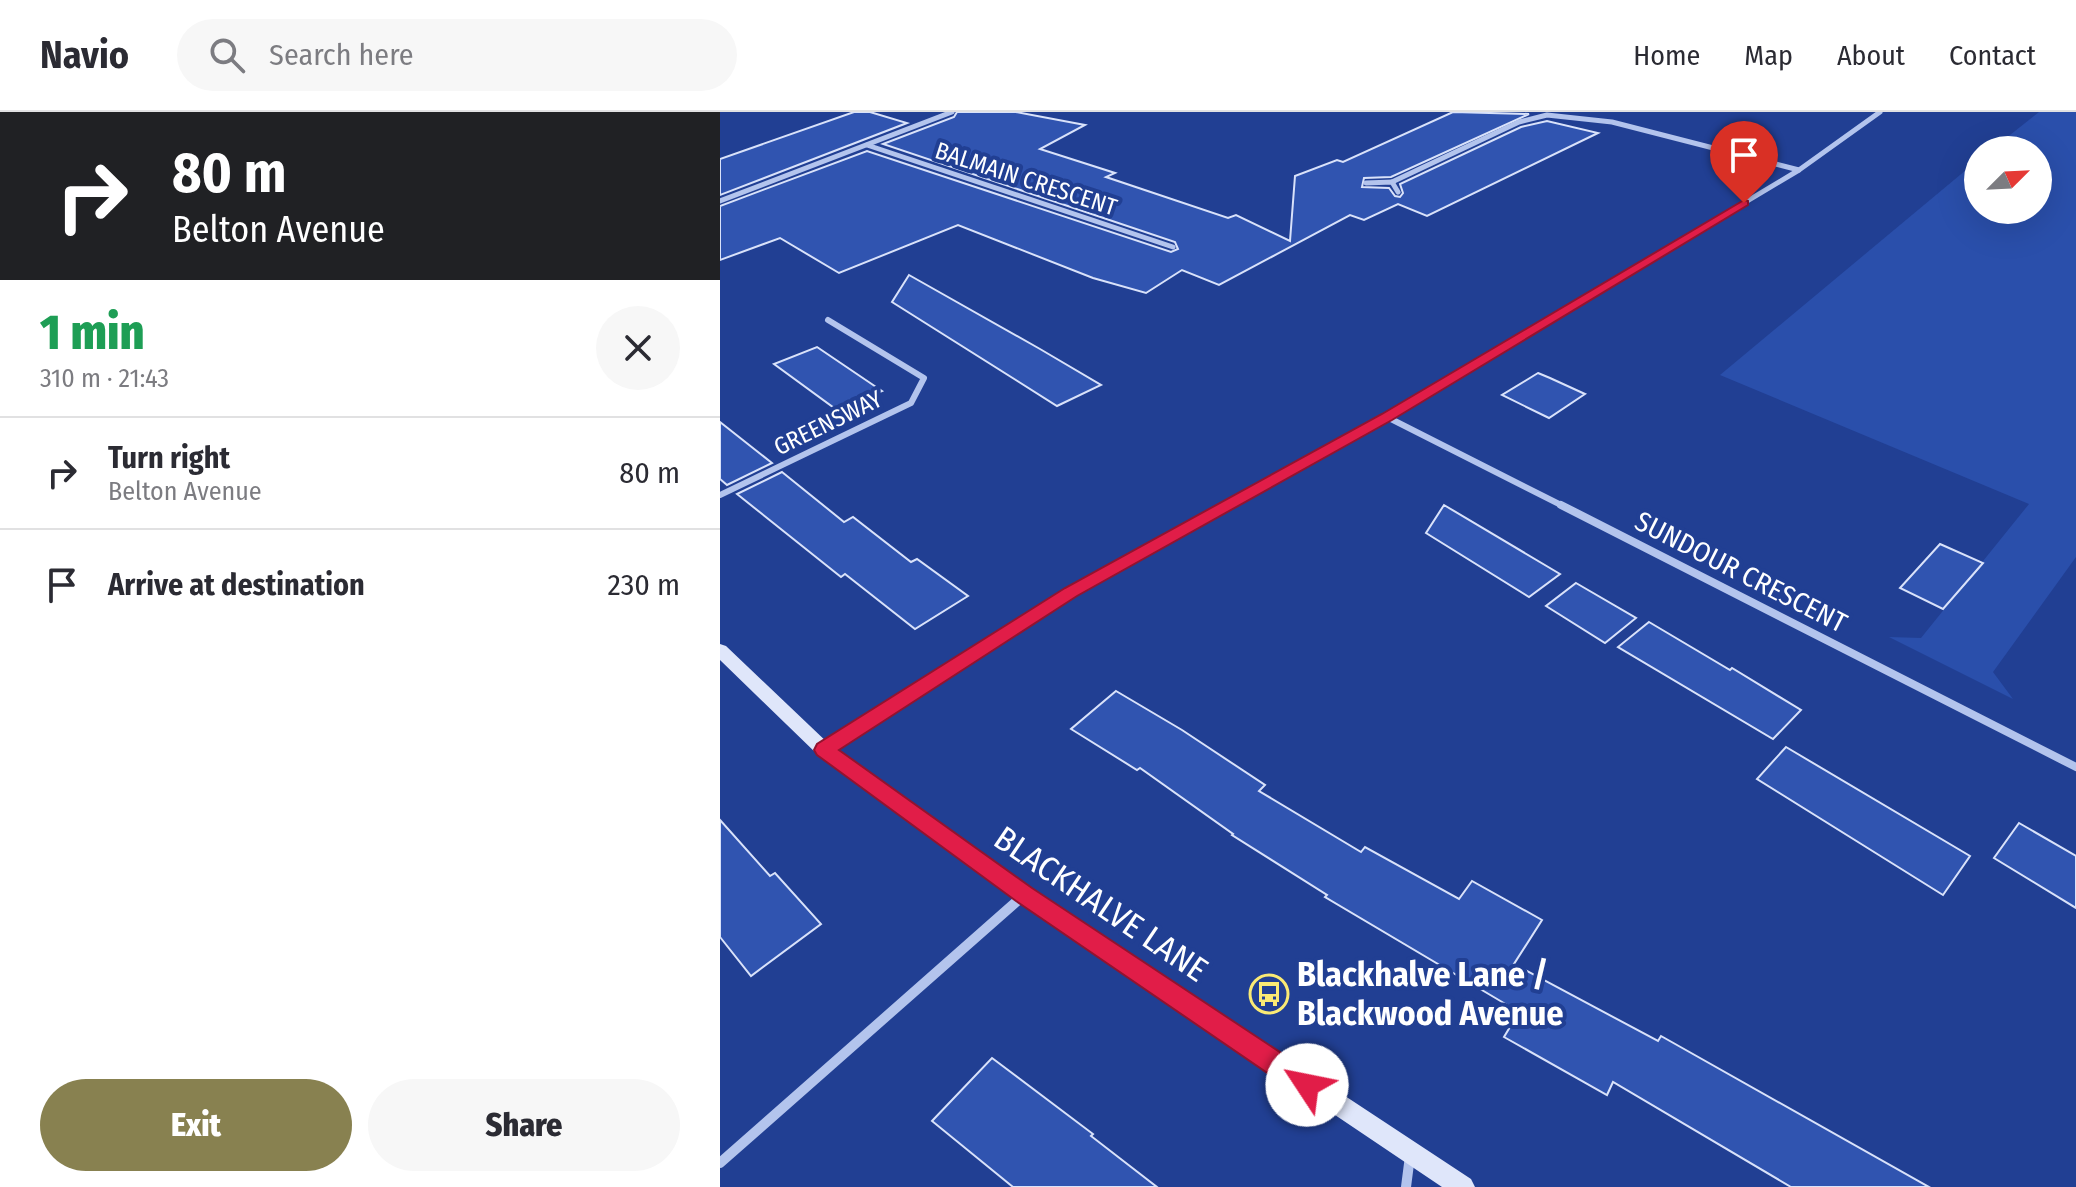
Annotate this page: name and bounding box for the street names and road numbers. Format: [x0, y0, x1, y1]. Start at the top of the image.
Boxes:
street label: BALMAIN CRESCENT [932, 136, 1120, 222]
street label: GREENSWAY [769, 385, 887, 461]
street label: SUNDOUR CRESCENT [1630, 504, 1852, 640]
street label: BLACKHALVE LANE [987, 818, 1215, 990]

